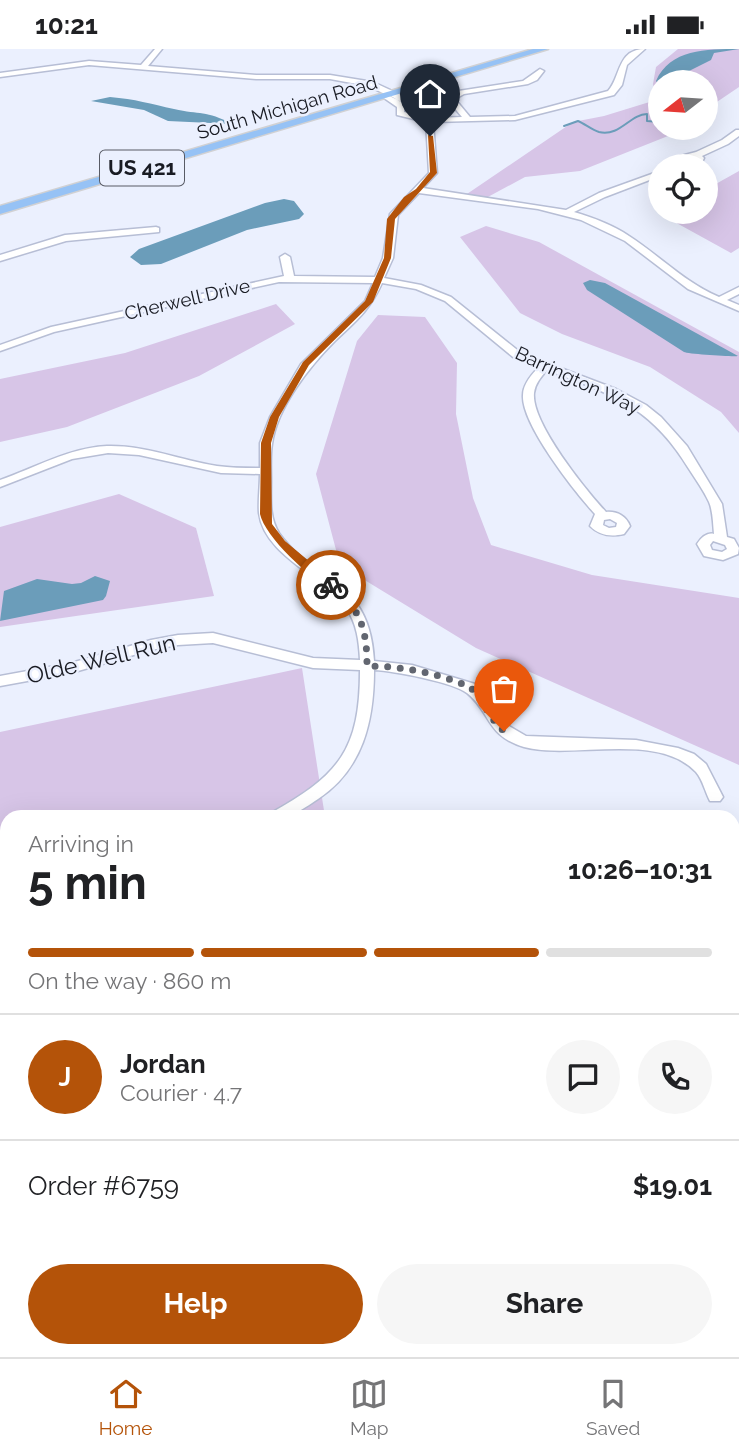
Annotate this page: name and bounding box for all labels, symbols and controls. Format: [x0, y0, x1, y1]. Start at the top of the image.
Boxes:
text: 10:21 [35, 10, 98, 40]
pin [400, 64, 460, 136]
north arrow [648, 70, 718, 140]
map controls [648, 70, 718, 224]
street label: South Michigan Road [194, 71, 380, 143]
icon: home [411, 75, 449, 113]
road number: US 421 [100, 151, 184, 185]
button: locate [648, 154, 718, 224]
street label: Cherwell Drive [122, 274, 252, 324]
street label: Barrington Way [512, 341, 644, 419]
courier [296, 550, 366, 620]
icon: bike [312, 566, 350, 604]
street label: Olde Well Run [24, 628, 178, 689]
pin [474, 659, 534, 731]
icon: bag [485, 670, 523, 708]
text: Arriving in [28, 830, 134, 857]
text: 10:26–10:31 [568, 855, 712, 885]
text: 5 min [28, 856, 147, 910]
text: On the way · 860 m [28, 967, 231, 994]
button: chat [546, 1040, 620, 1114]
button: phone [638, 1040, 712, 1114]
text: Jordan [120, 1049, 206, 1079]
text: J [59, 1062, 71, 1092]
text: Courier · 4.7 [120, 1079, 242, 1106]
text: Order #6759 [28, 1171, 179, 1201]
text: $19.01 [633, 1171, 712, 1201]
button: Help [28, 1264, 363, 1344]
button: Share [377, 1264, 712, 1344]
tab: Home [99, 1375, 152, 1439]
tab: Map [350, 1375, 389, 1439]
tab: Saved [586, 1375, 640, 1439]

